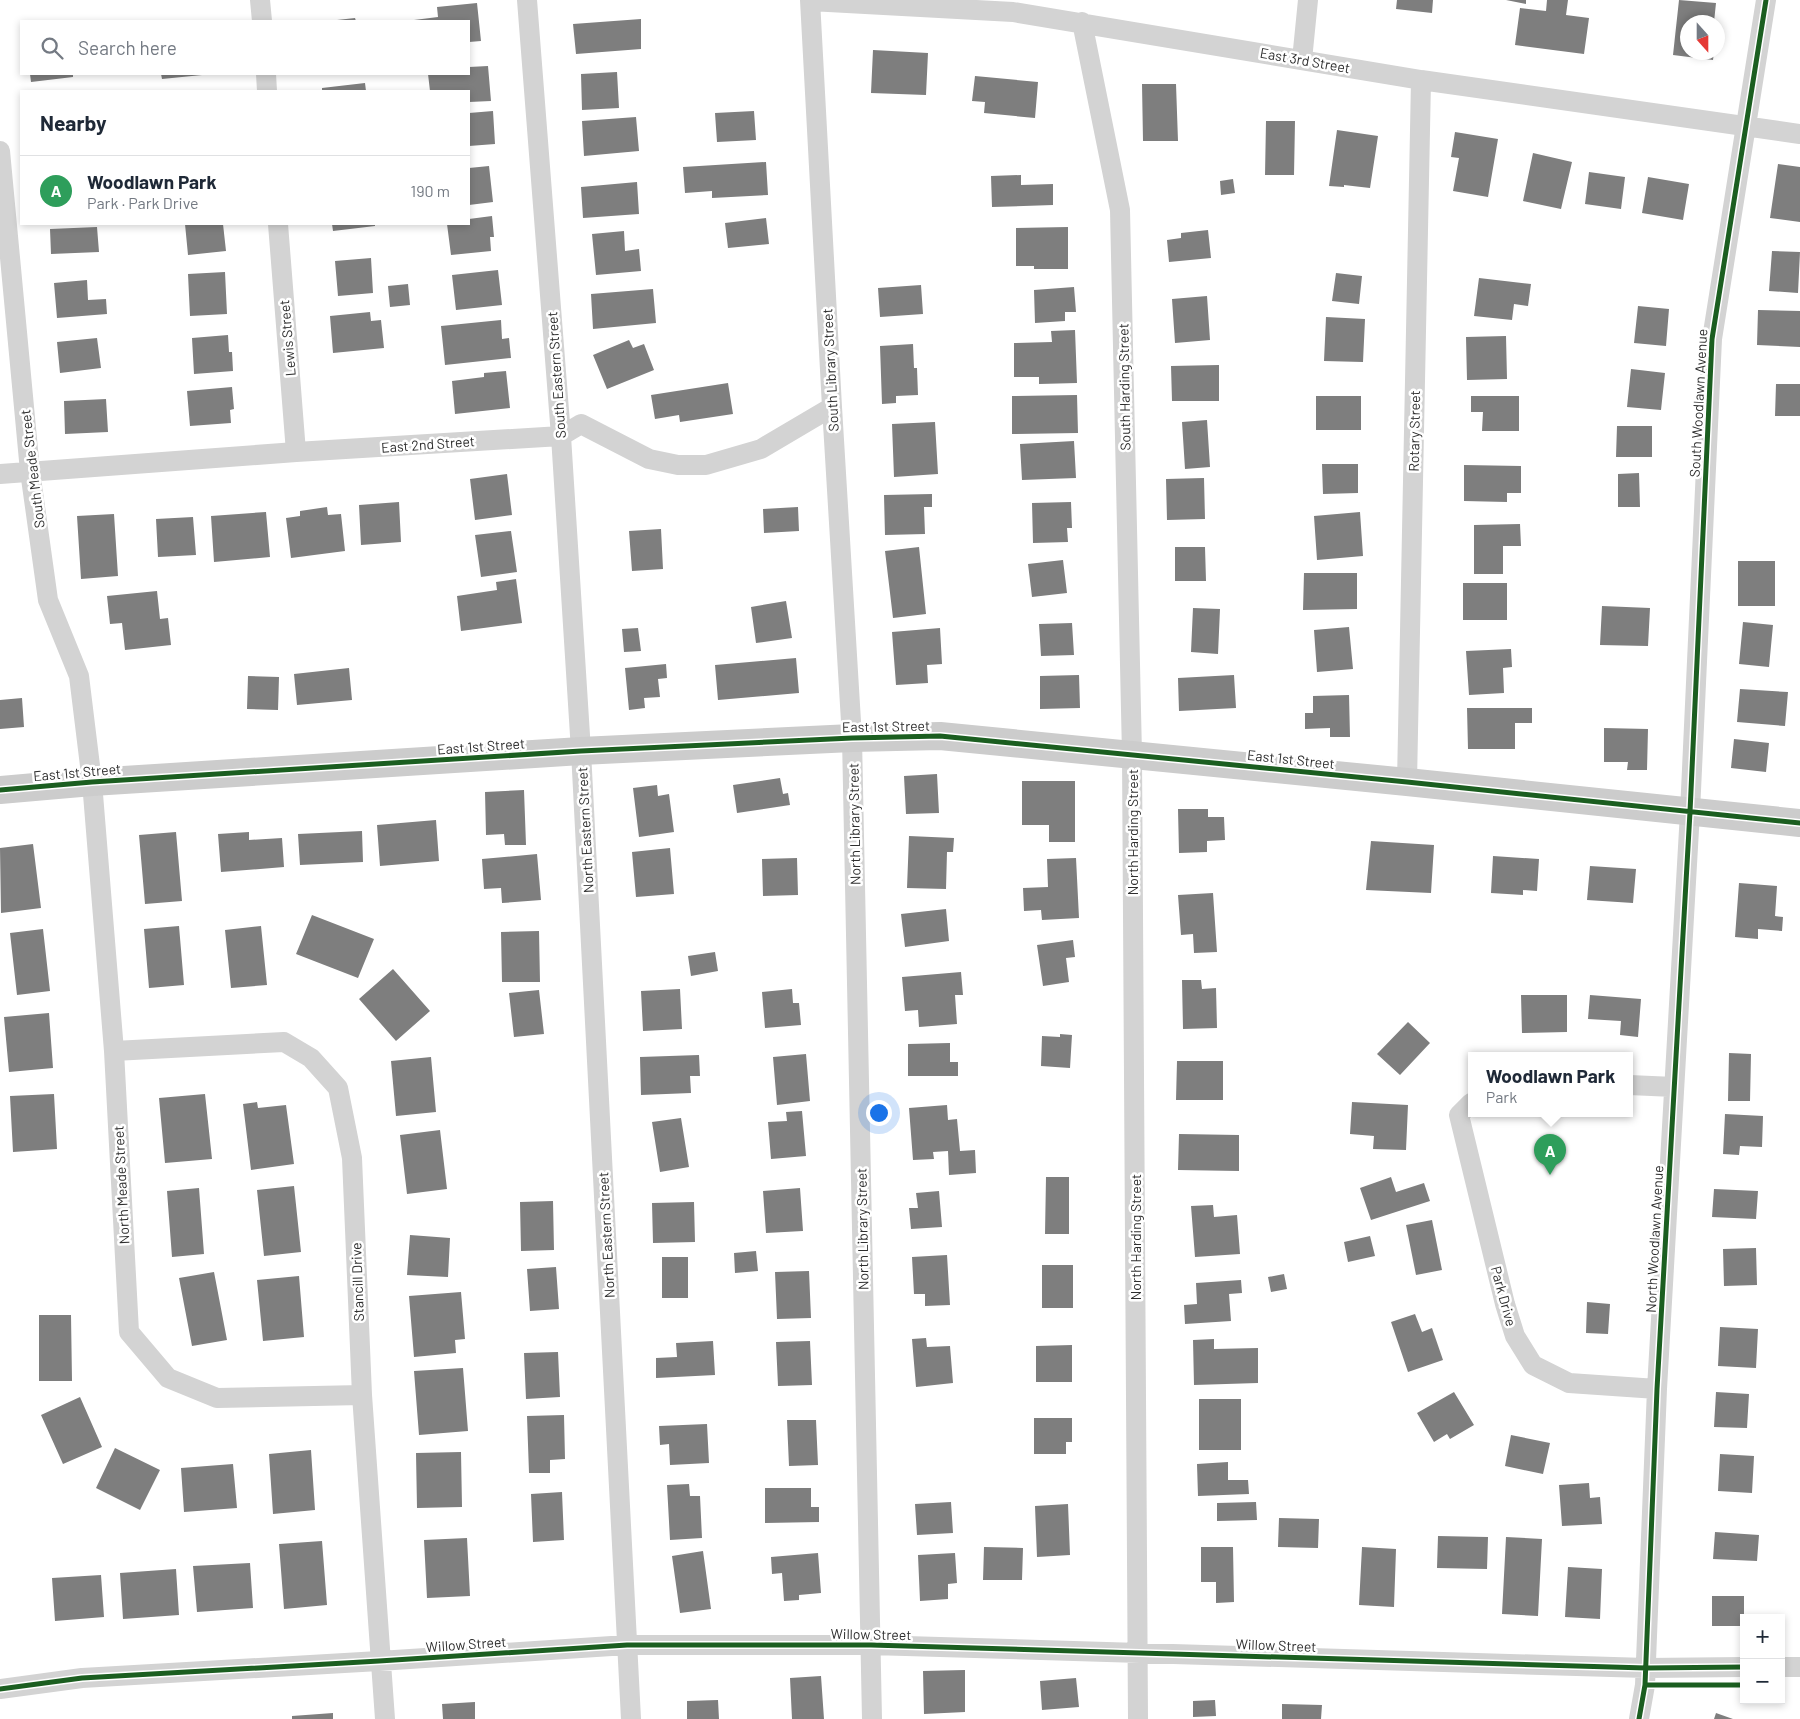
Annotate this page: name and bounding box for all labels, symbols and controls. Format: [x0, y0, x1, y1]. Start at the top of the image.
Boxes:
north arrow [1680, 15, 1725, 60]
search box [20, 20, 470, 75]
icon: search [38, 34, 66, 62]
text: Search here [78, 36, 177, 59]
street label: East 3rd Street [1259, 44, 1351, 76]
text: Nearby [40, 110, 106, 135]
text: Woodlawn Park [87, 170, 217, 193]
text: A [51, 181, 61, 200]
text: 190 m [411, 181, 450, 200]
text: Park · Park Drive [87, 193, 199, 212]
street label: Lewis Street [275, 299, 299, 377]
street label: South Library Street [818, 308, 842, 432]
street label: South Eastern Street [543, 311, 569, 439]
street label: South Harding Street [1114, 323, 1134, 451]
street label: South Woodlawn Avenue [1686, 328, 1710, 478]
street label: Rotary Street [1405, 390, 1423, 472]
street label: South Meade Street [16, 409, 48, 529]
street label: East 2nd Street [381, 432, 475, 456]
street label: East 1st Street [842, 717, 930, 735]
street label: East 1st Street [437, 734, 525, 758]
street label: East 1st Street [1246, 746, 1336, 772]
street label: East 1st Street [32, 760, 122, 784]
street label: North Library Street [844, 763, 864, 885]
street label: North Eastern Street [573, 767, 597, 893]
street label: North Harding Street [1124, 769, 1141, 895]
popup [1468, 1052, 1633, 1117]
text: Woodlawn Park [1486, 1064, 1615, 1087]
text: Park [1486, 1087, 1517, 1106]
your location [866, 1100, 892, 1126]
street label: North Meade Street [109, 1125, 133, 1245]
pin: A [1534, 1134, 1566, 1175]
street label: North Woodlawn Avenue [1642, 1165, 1666, 1313]
street label: North Library Street [852, 1168, 872, 1290]
street label: North Eastern Street [594, 1172, 618, 1298]
street label: North Harding Street [1127, 1174, 1144, 1300]
street label: Stancill Drive [347, 1242, 367, 1322]
street label: Park Drive [1488, 1264, 1520, 1328]
map controls [1740, 1614, 1785, 1704]
button: + [1740, 1614, 1785, 1659]
street label: Willow Street [830, 1625, 912, 1643]
street label: Willow Street [425, 1633, 507, 1655]
street label: Willow Street [1235, 1635, 1317, 1655]
button: − [1740, 1659, 1785, 1704]

